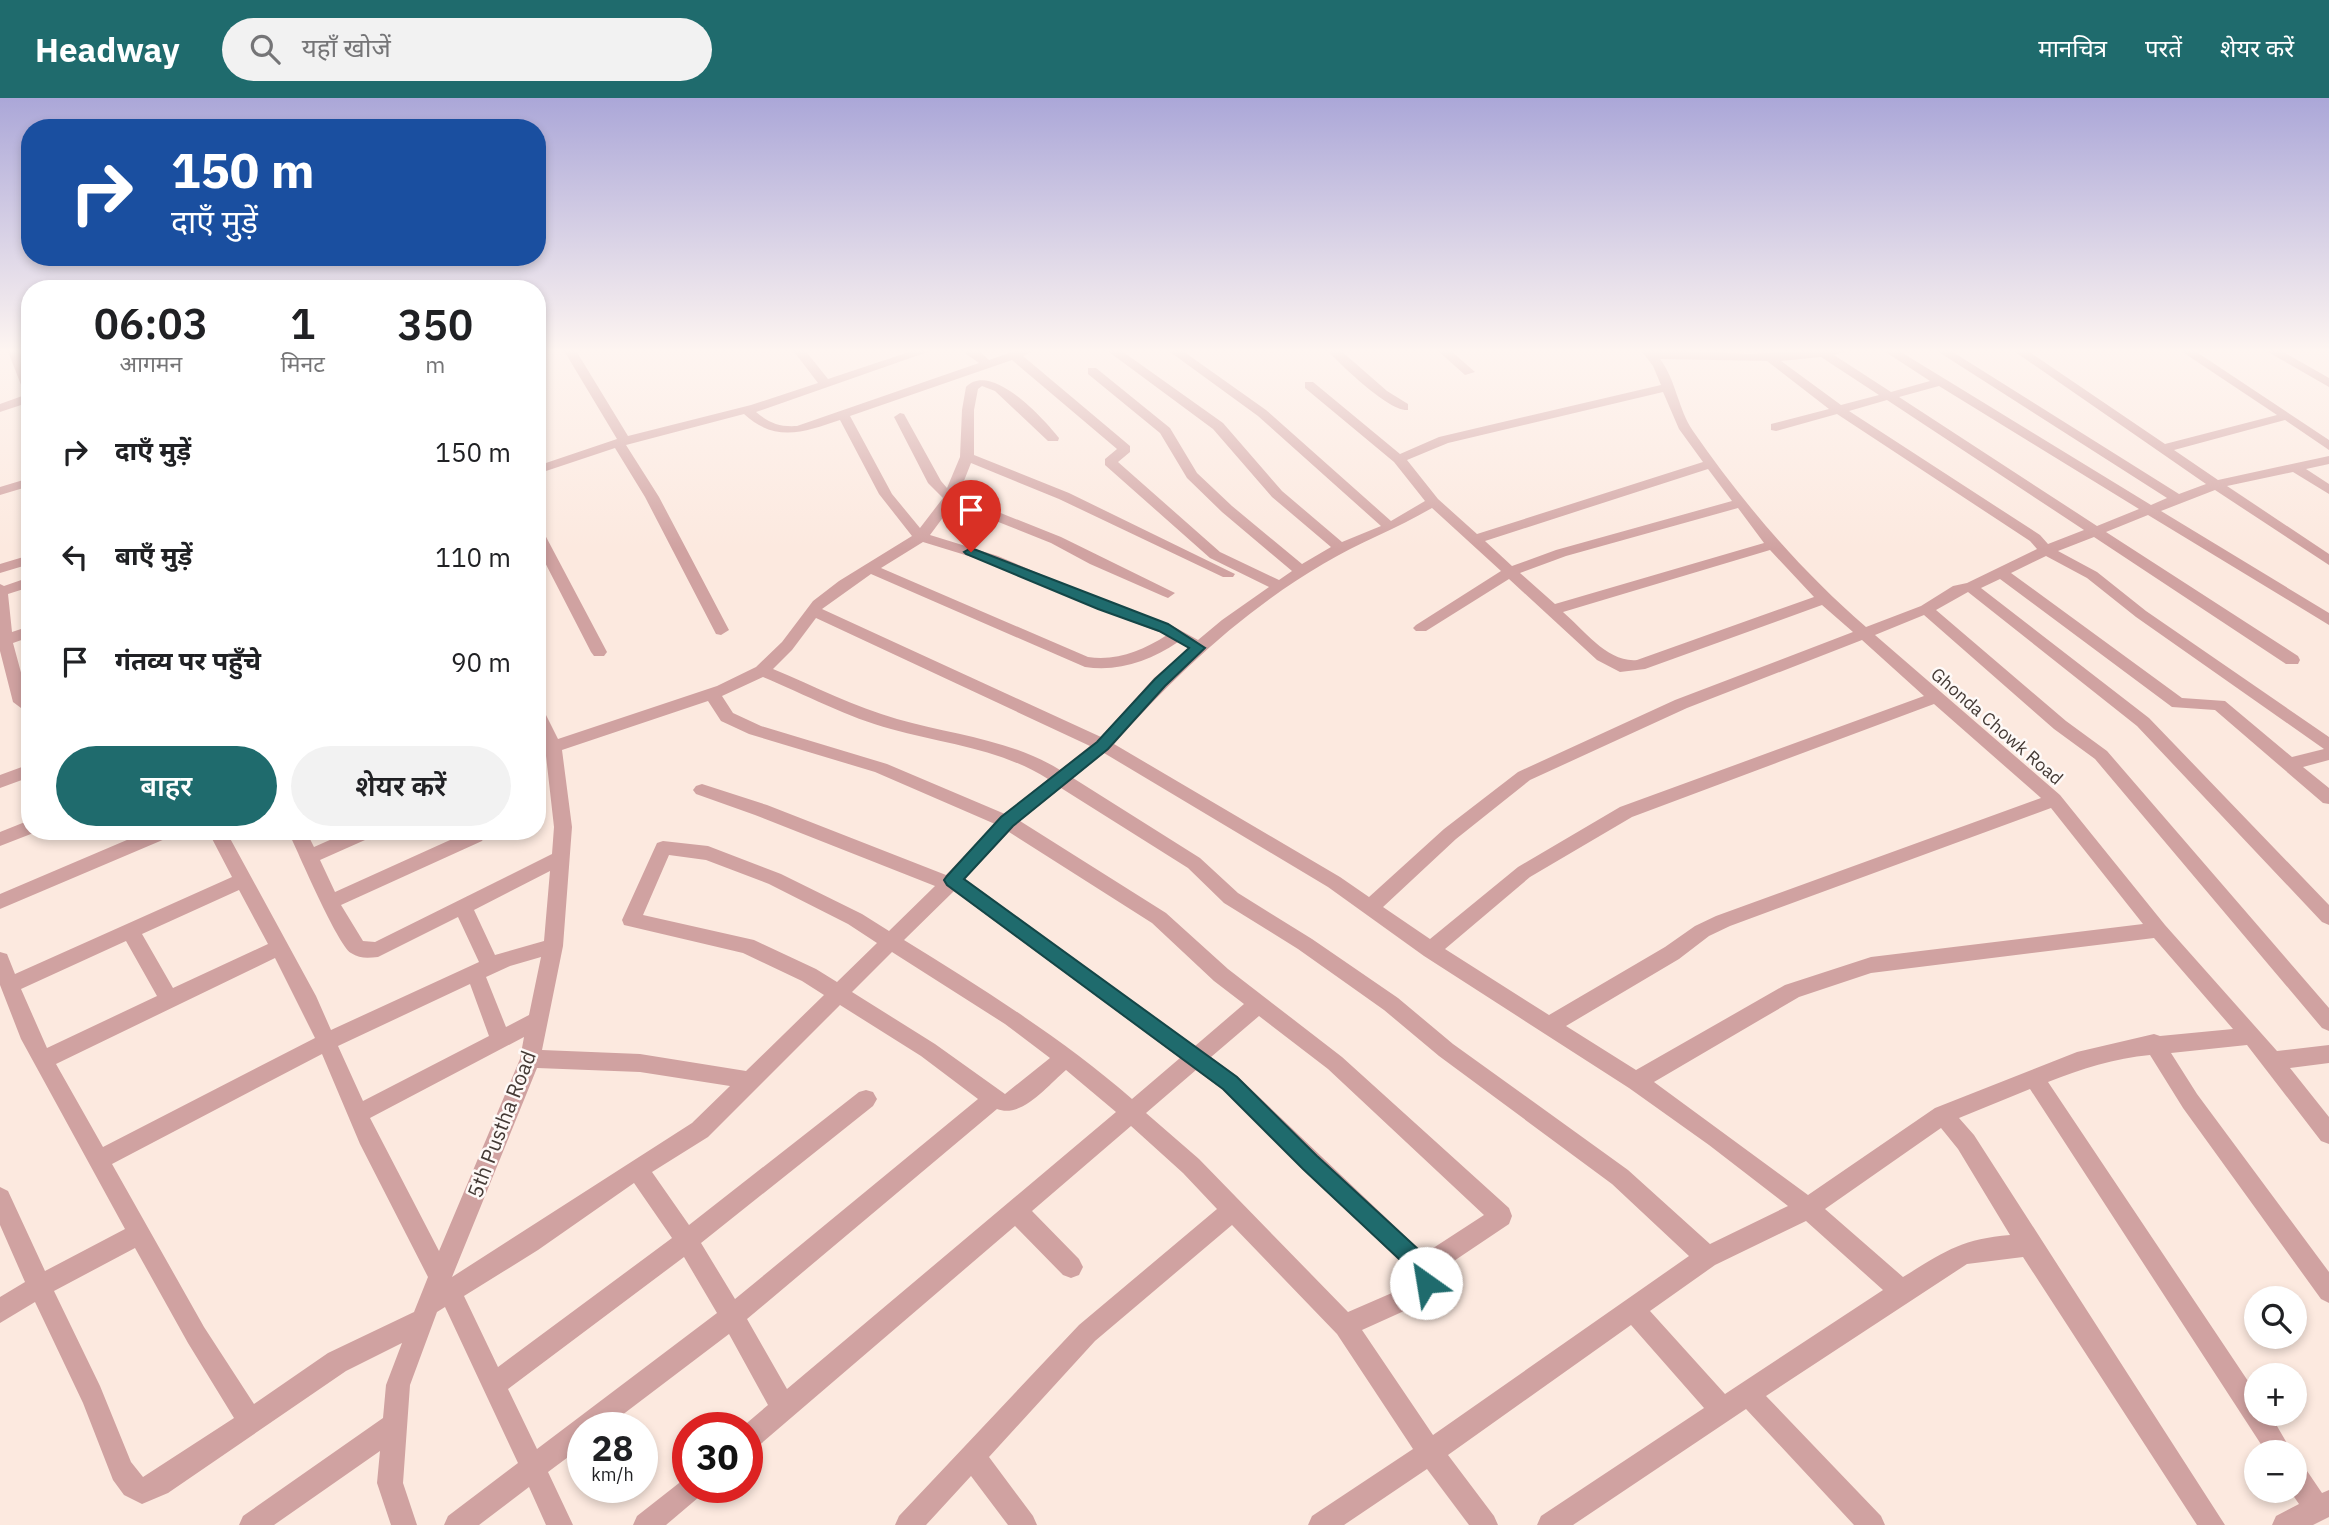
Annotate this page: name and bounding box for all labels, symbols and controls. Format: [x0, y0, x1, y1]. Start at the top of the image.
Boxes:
search box [222, 18, 712, 81]
text: Headway [35, 28, 180, 71]
icon: search [246, 30, 284, 68]
text: यहाँ खोजें [302, 30, 391, 64]
text: मानचित्र [2038, 32, 2107, 64]
text: परतें [2145, 32, 2182, 64]
text: शेयर करें [2220, 32, 2294, 64]
text: 150 m [171, 138, 315, 201]
icon: right [56, 147, 147, 238]
text: दाएँ मुड़ें [171, 200, 258, 242]
text: 06:03 [94, 296, 208, 351]
text: 1 [290, 296, 315, 351]
text: 350 [398, 297, 473, 352]
text: आगमन [119, 348, 182, 378]
text: मिनट [281, 348, 325, 378]
text: m [425, 349, 445, 379]
icon: right [56, 433, 94, 471]
text: दाएँ मुड़ें [115, 433, 191, 467]
text: 150 m [435, 435, 511, 469]
pin [941, 480, 1001, 552]
icon: arrive [952, 491, 990, 529]
icon: left [56, 538, 94, 576]
text: बाएँ मुड़ें [115, 538, 192, 572]
text: 110 m [435, 540, 511, 574]
icon: arrive [56, 643, 94, 681]
text: गंतव्य पर पहुँचे [115, 643, 261, 677]
text: 90 m [451, 645, 511, 679]
street label: Ghonda Chowk Road [1926, 662, 2068, 790]
button: बाहर [56, 746, 277, 826]
button: शेयर करें [291, 746, 511, 826]
street label: 5th Pustha Road [460, 1046, 542, 1202]
position arrow [1389, 1246, 1463, 1320]
map controls [2244, 1286, 2307, 1503]
button: search [2244, 1286, 2307, 1349]
button: + [2244, 1363, 2307, 1426]
speed limit sign: 30 [672, 1412, 763, 1503]
text: 28 [591, 1425, 634, 1471]
button: − [2244, 1440, 2307, 1503]
text: km/h [591, 1463, 634, 1486]

